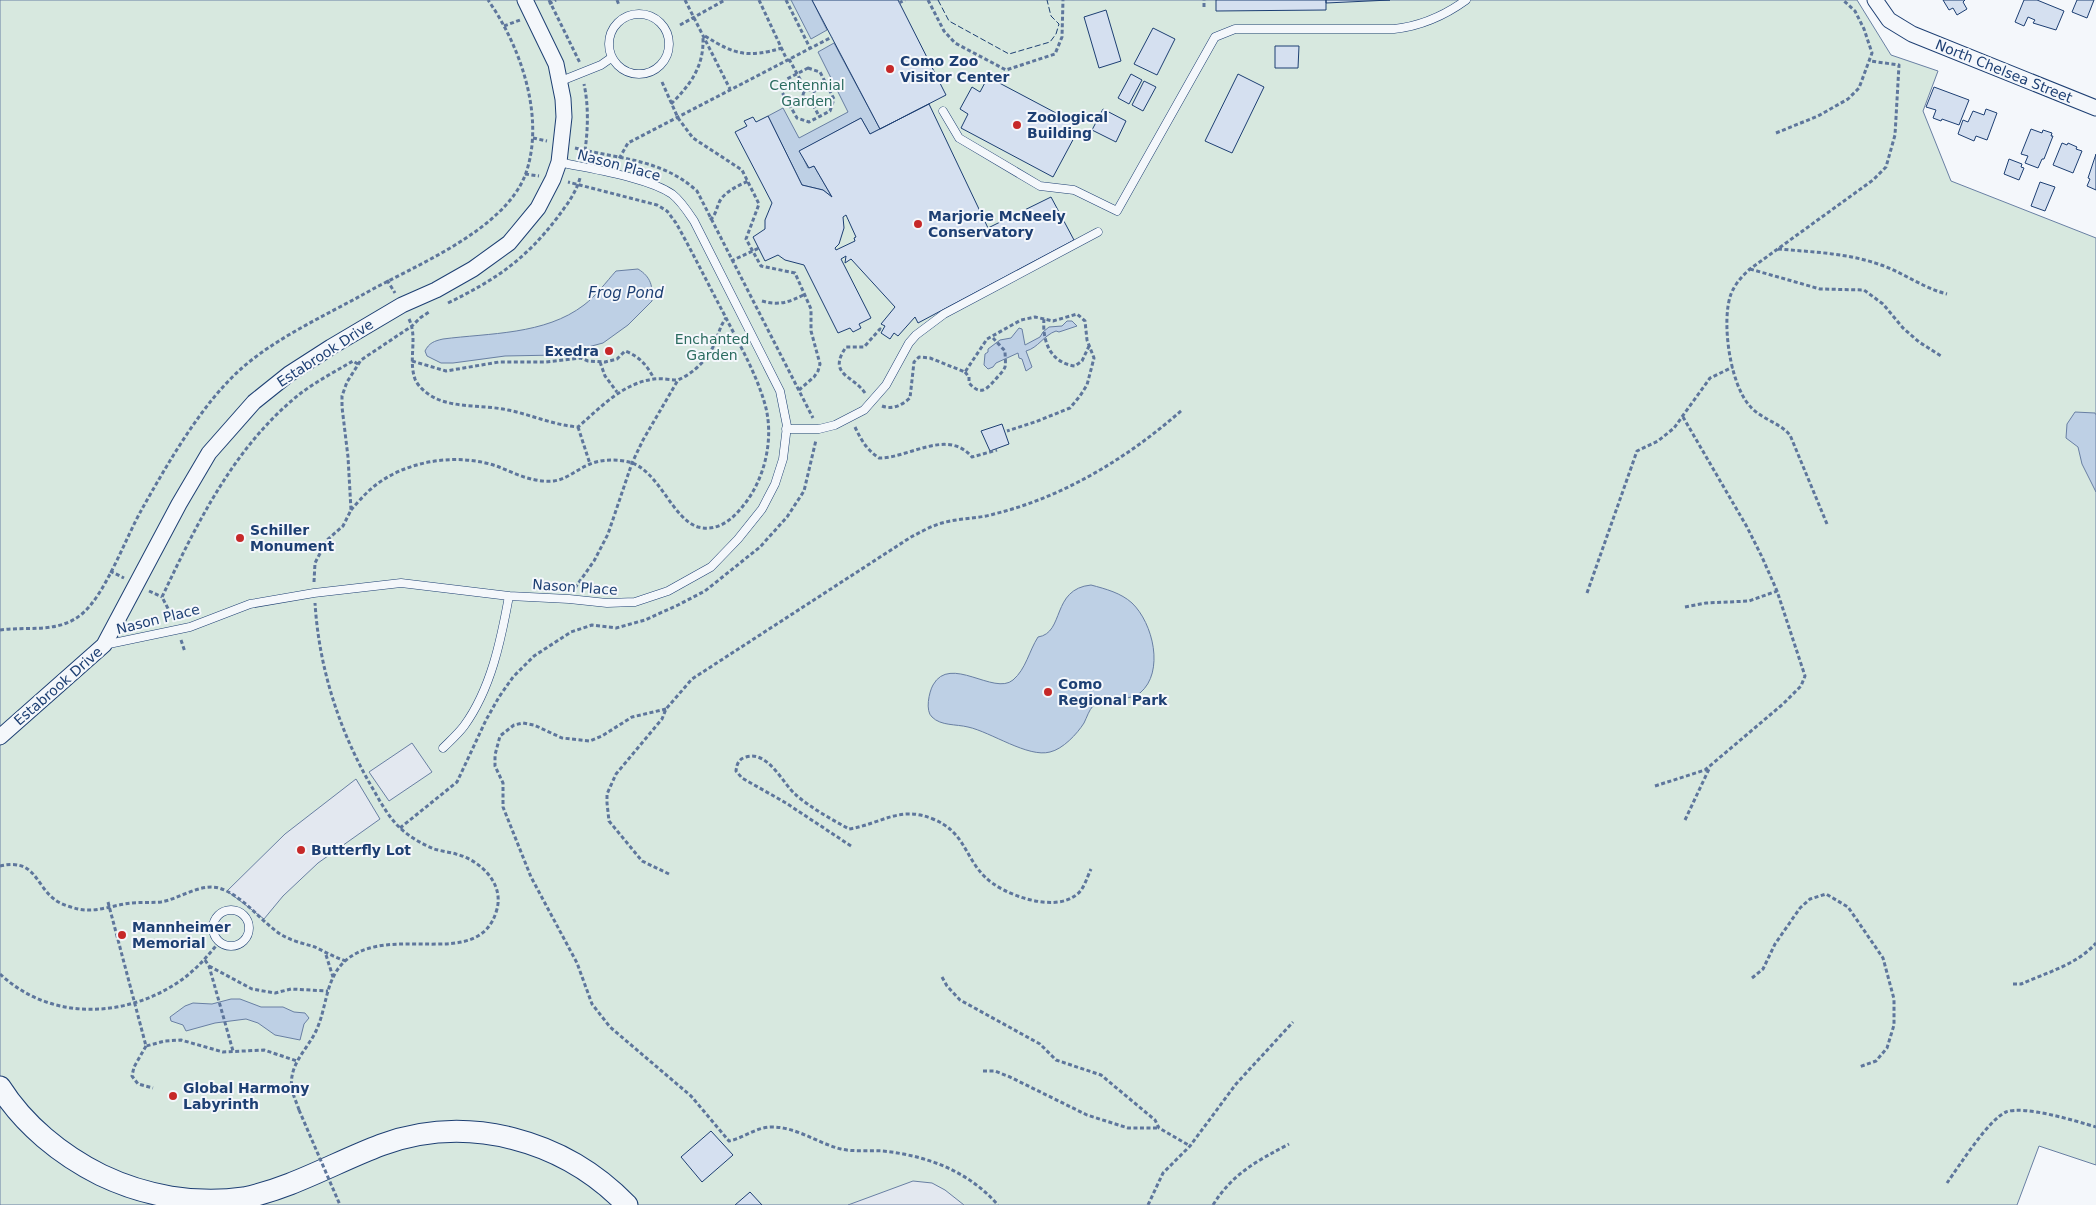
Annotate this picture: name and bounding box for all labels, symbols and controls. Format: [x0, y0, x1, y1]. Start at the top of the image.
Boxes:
street label: North Chelsea Street [1933, 36, 2075, 106]
place label: Como Zoo Visitor Center [900, 53, 1010, 85]
marker: Como Zoo Visitor Center [884, 63, 896, 75]
park label: Centennial Garden [769, 77, 845, 109]
place label: Zoological Building [1027, 109, 1108, 141]
marker: Zoological Building [1011, 119, 1023, 131]
street label: Nason Place [576, 146, 662, 184]
place label: Marjorie McNeely Conservatory [928, 208, 1066, 240]
marker: Marjorie McNeely Conservatory [912, 218, 924, 230]
water label: Frog Pond [588, 284, 664, 302]
street label: Estabrook Drive [274, 316, 376, 390]
park label: Enchanted Garden [675, 331, 749, 363]
place label: Exedra [545, 343, 599, 359]
marker: Exedra [603, 345, 615, 357]
place label: Schiller Monument [250, 522, 335, 554]
marker: Schiller Monument [234, 532, 246, 544]
street label: Nason Place [532, 576, 618, 598]
street label: Nason Place [115, 601, 201, 637]
street label: Estabrook Drive [11, 643, 105, 729]
place label: Como Regional Park [1058, 676, 1168, 708]
marker: Como Regional Park [1042, 686, 1054, 698]
place label: Butterfly Lot [311, 842, 411, 858]
marker: Butterfly Lot [295, 844, 307, 856]
place label: Mannheimer Memorial [132, 919, 231, 951]
marker: Mannheimer Memorial [116, 929, 128, 941]
place label: Global Harmony Labyrinth [183, 1080, 309, 1112]
marker: Global Harmony Labyrinth [167, 1090, 179, 1102]

